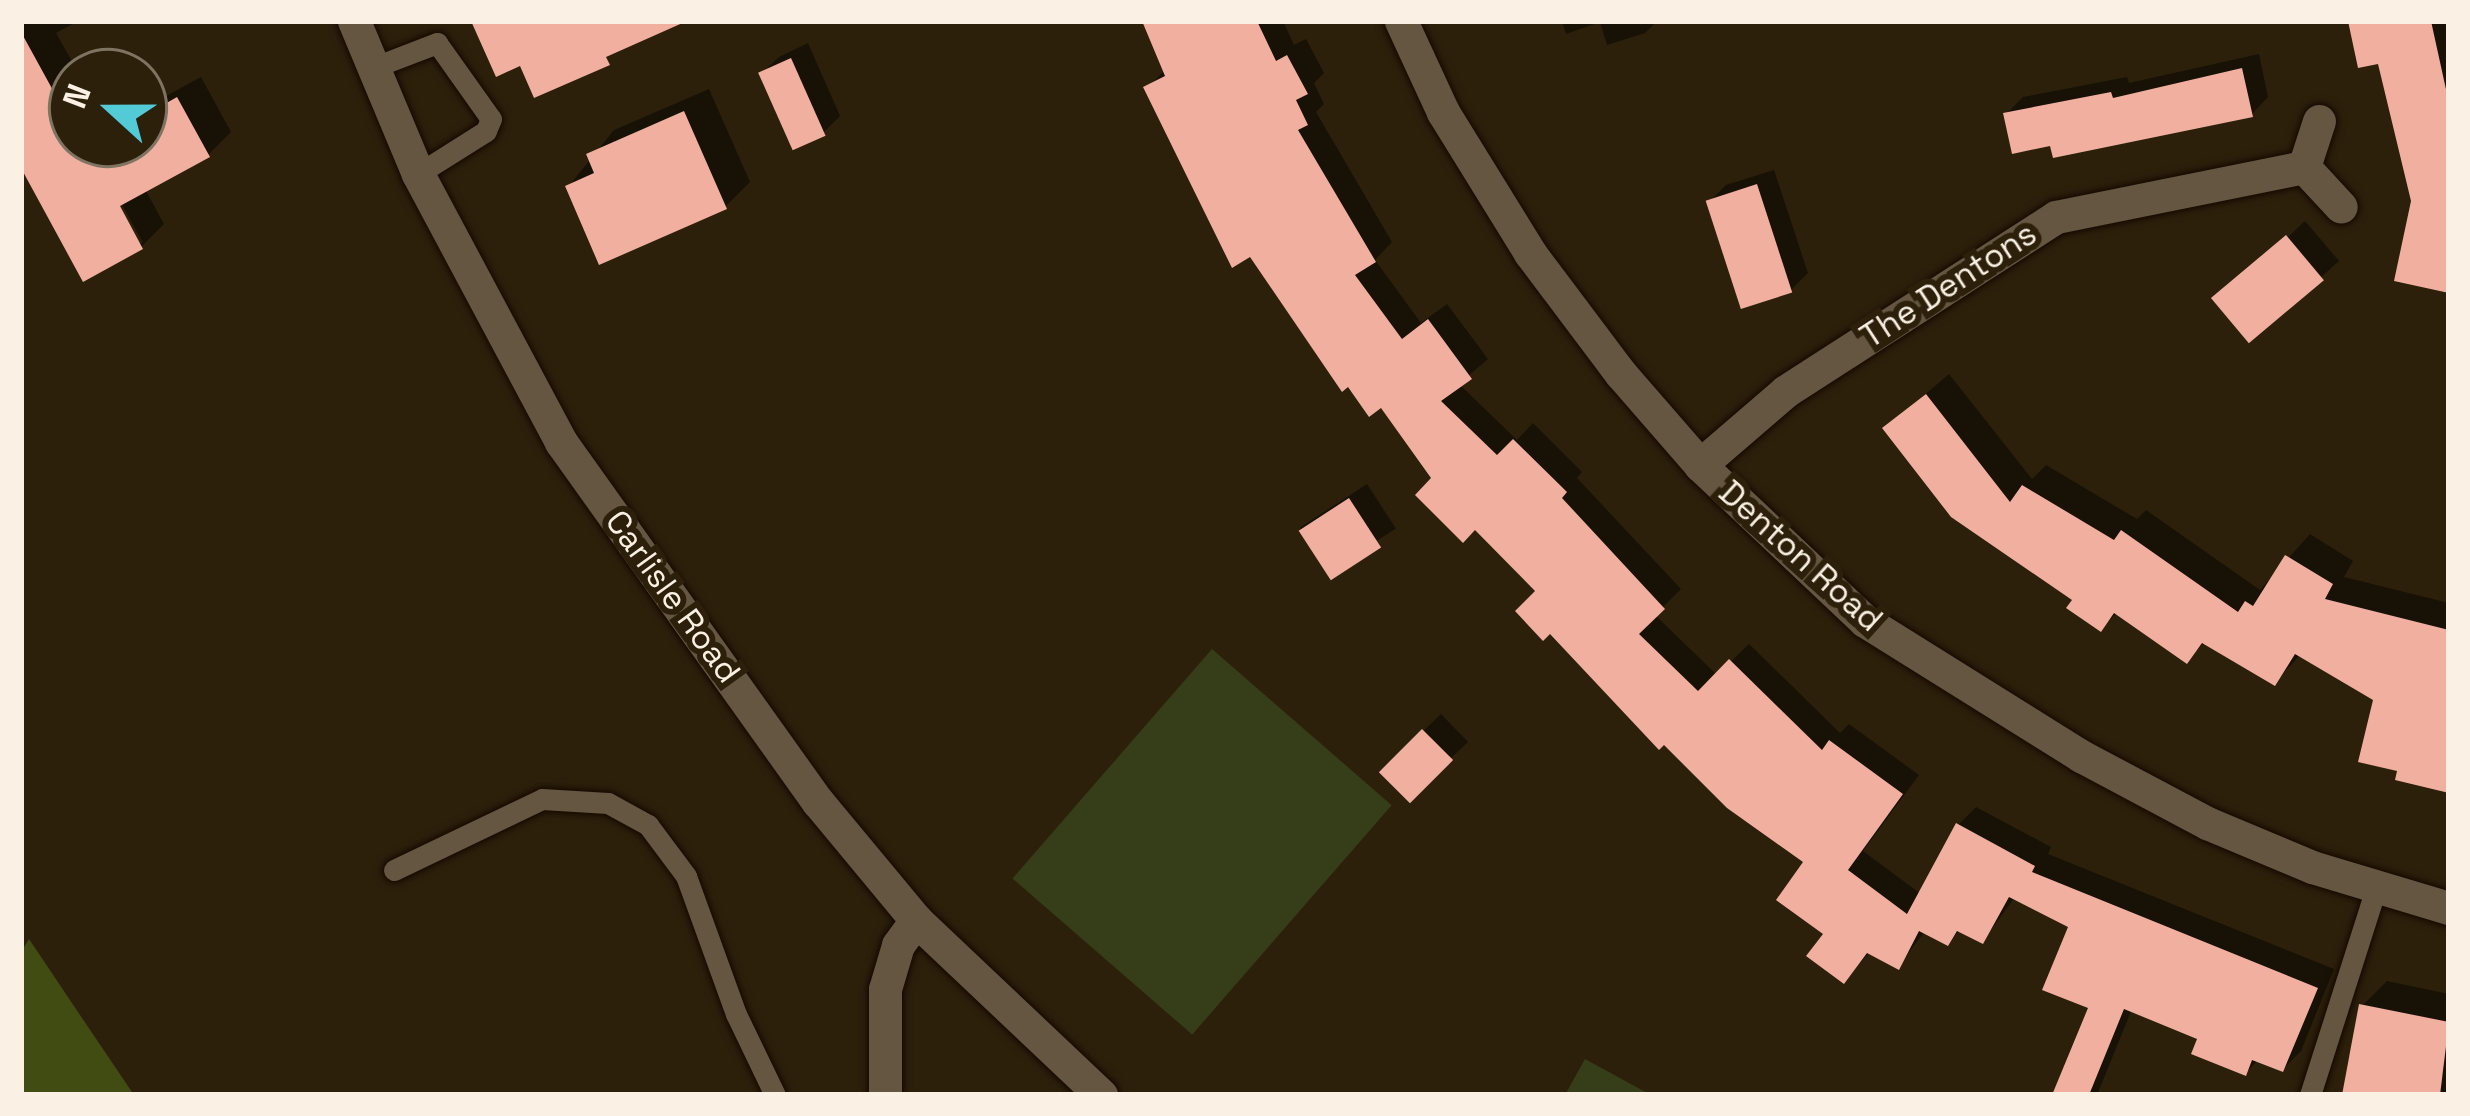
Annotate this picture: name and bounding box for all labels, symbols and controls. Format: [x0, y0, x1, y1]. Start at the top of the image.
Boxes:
north arrow [48, 48, 168, 168]
text: N [54, 78, 101, 114]
street label: The Dentons [1854, 215, 2044, 357]
street label: Denton Road [1710, 473, 1890, 641]
street label: Carlisle Road [596, 503, 748, 691]

